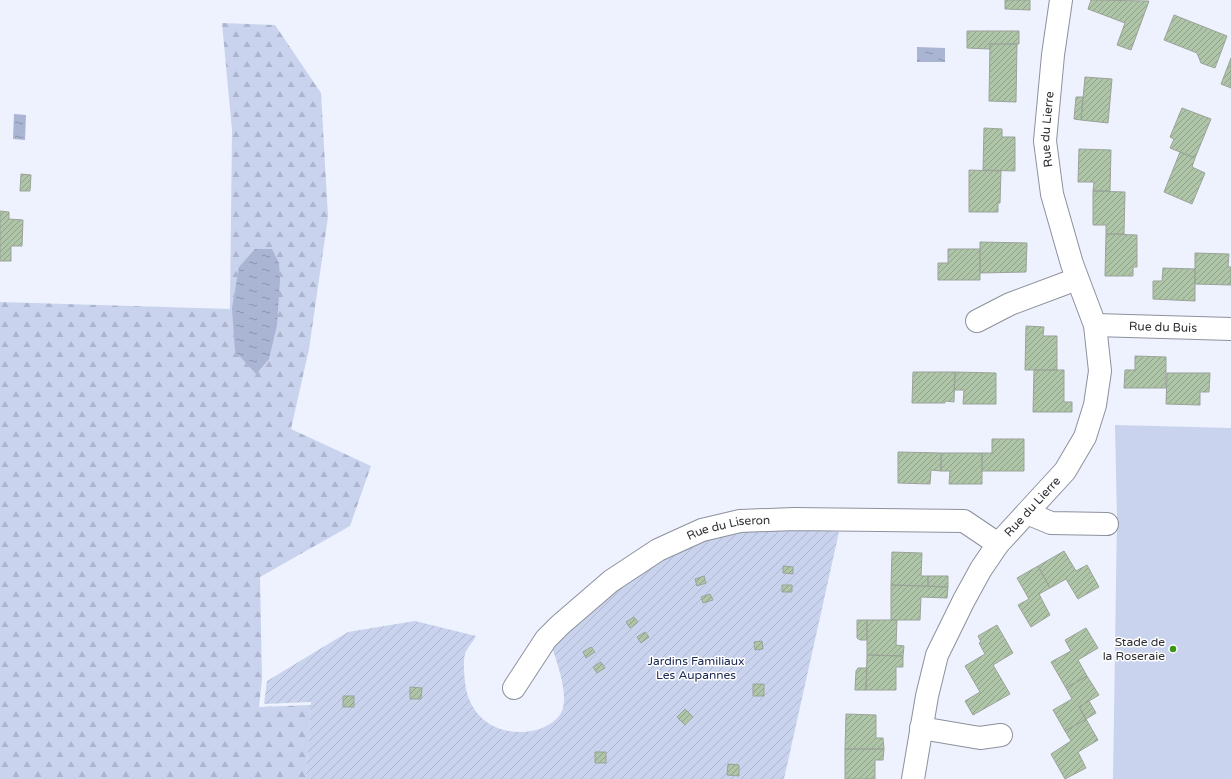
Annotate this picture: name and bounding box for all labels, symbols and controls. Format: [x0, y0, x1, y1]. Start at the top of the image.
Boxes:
street label: Rue du Lierre [1038, 91, 1057, 168]
street label: Rue du Buis [1129, 319, 1197, 335]
street label: Rue du Lierre [1001, 474, 1063, 539]
street label: Rue du Liseron [685, 513, 771, 543]
place label: Stade de la Roseraie [1103, 635, 1165, 663]
marker: Stade de la Roseraie [1168, 644, 1178, 654]
park label: Jardins Familiaux Les Aupannes [648, 654, 744, 682]

